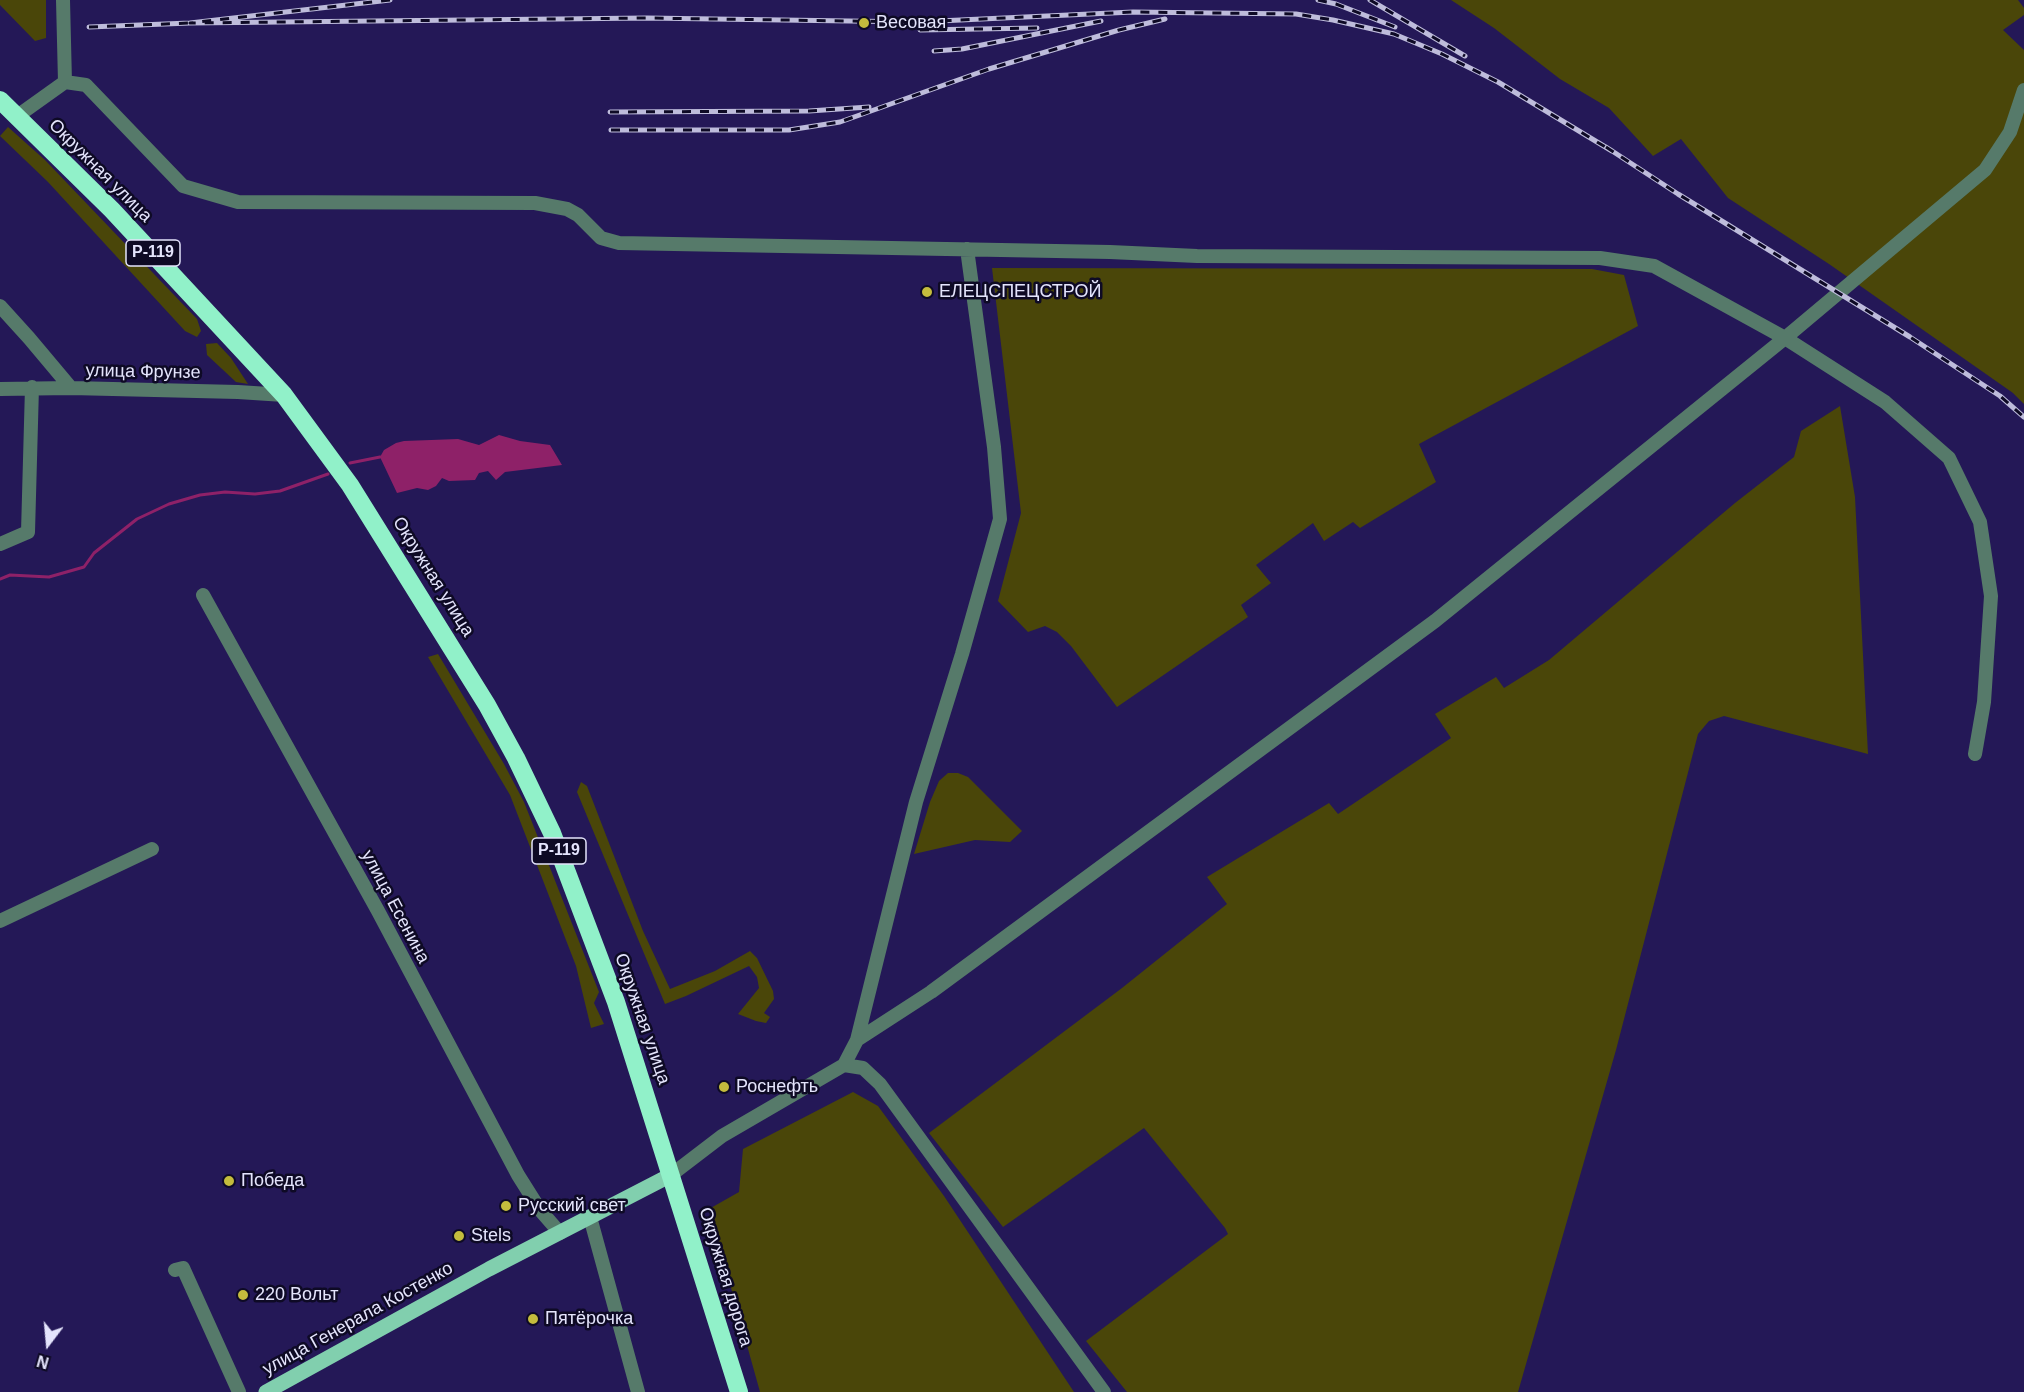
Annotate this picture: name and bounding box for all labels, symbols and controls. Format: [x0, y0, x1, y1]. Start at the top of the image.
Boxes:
place label: Весовая [876, 12, 946, 34]
marker: Весовая [857, 16, 871, 30]
street label: Окружная улица [44, 115, 156, 227]
road number: Р-119 [126, 240, 180, 266]
place label: ЕЛЕЦСПЕЦСТРОЙ [939, 281, 1101, 303]
marker: ЕЛЕЦСПЕЦСТРОЙ [920, 285, 934, 299]
street label: улица Фрунзе [85, 360, 201, 384]
street label: Окружная улица [388, 513, 478, 641]
road number: Р-119 [532, 838, 586, 864]
street label: улица Есенина [356, 847, 434, 967]
street label: Окружная улица [609, 951, 675, 1087]
place label: Роснефть [736, 1076, 818, 1098]
marker: Роснефть [717, 1080, 731, 1094]
place label: Победа [241, 1170, 304, 1192]
marker: Победа [222, 1174, 236, 1188]
place label: Русский свет [518, 1195, 626, 1217]
marker: Русский свет [499, 1199, 513, 1213]
street label: Окружная дорога [694, 1205, 756, 1349]
place label: Stels [471, 1225, 511, 1247]
marker: Stels [452, 1229, 466, 1243]
street label: улица Генерала Костенко [259, 1258, 457, 1380]
place label: 220 Вольт [255, 1284, 338, 1306]
marker: 220 Вольт [236, 1288, 250, 1302]
place label: Пятёрочка [545, 1308, 633, 1330]
marker: Пятёрочка [526, 1312, 540, 1326]
north arrow [18, 1314, 78, 1374]
text: N [35, 1352, 51, 1372]

